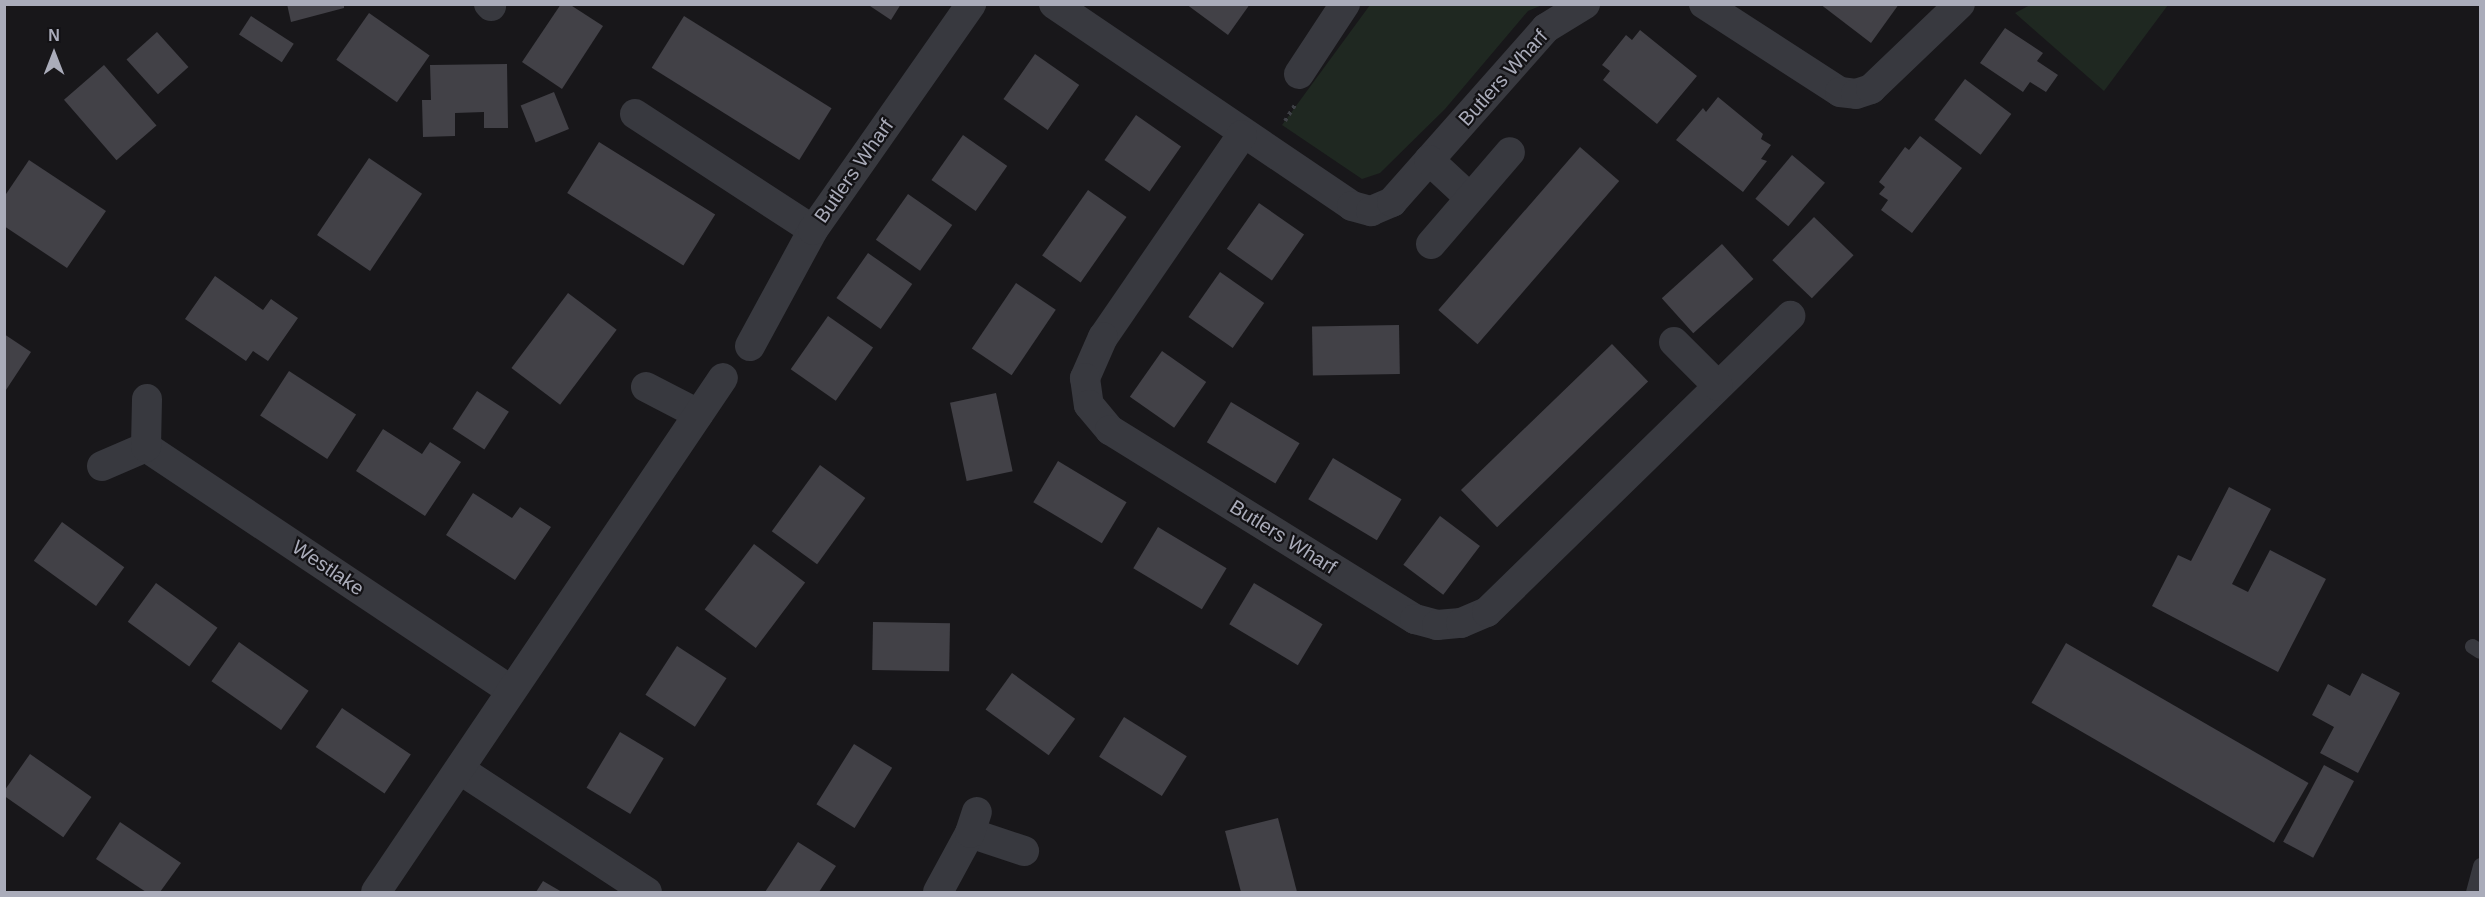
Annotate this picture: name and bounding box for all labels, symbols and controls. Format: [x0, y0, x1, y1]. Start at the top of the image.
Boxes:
north arrow [24, 24, 84, 84]
street label: Butlers Wharf [1454, 25, 1552, 131]
text: N [48, 27, 60, 44]
street label: Butlers Wharf [809, 114, 899, 228]
street label: Butlers Wharf [1225, 495, 1341, 579]
street label: Westlake [287, 535, 369, 601]

